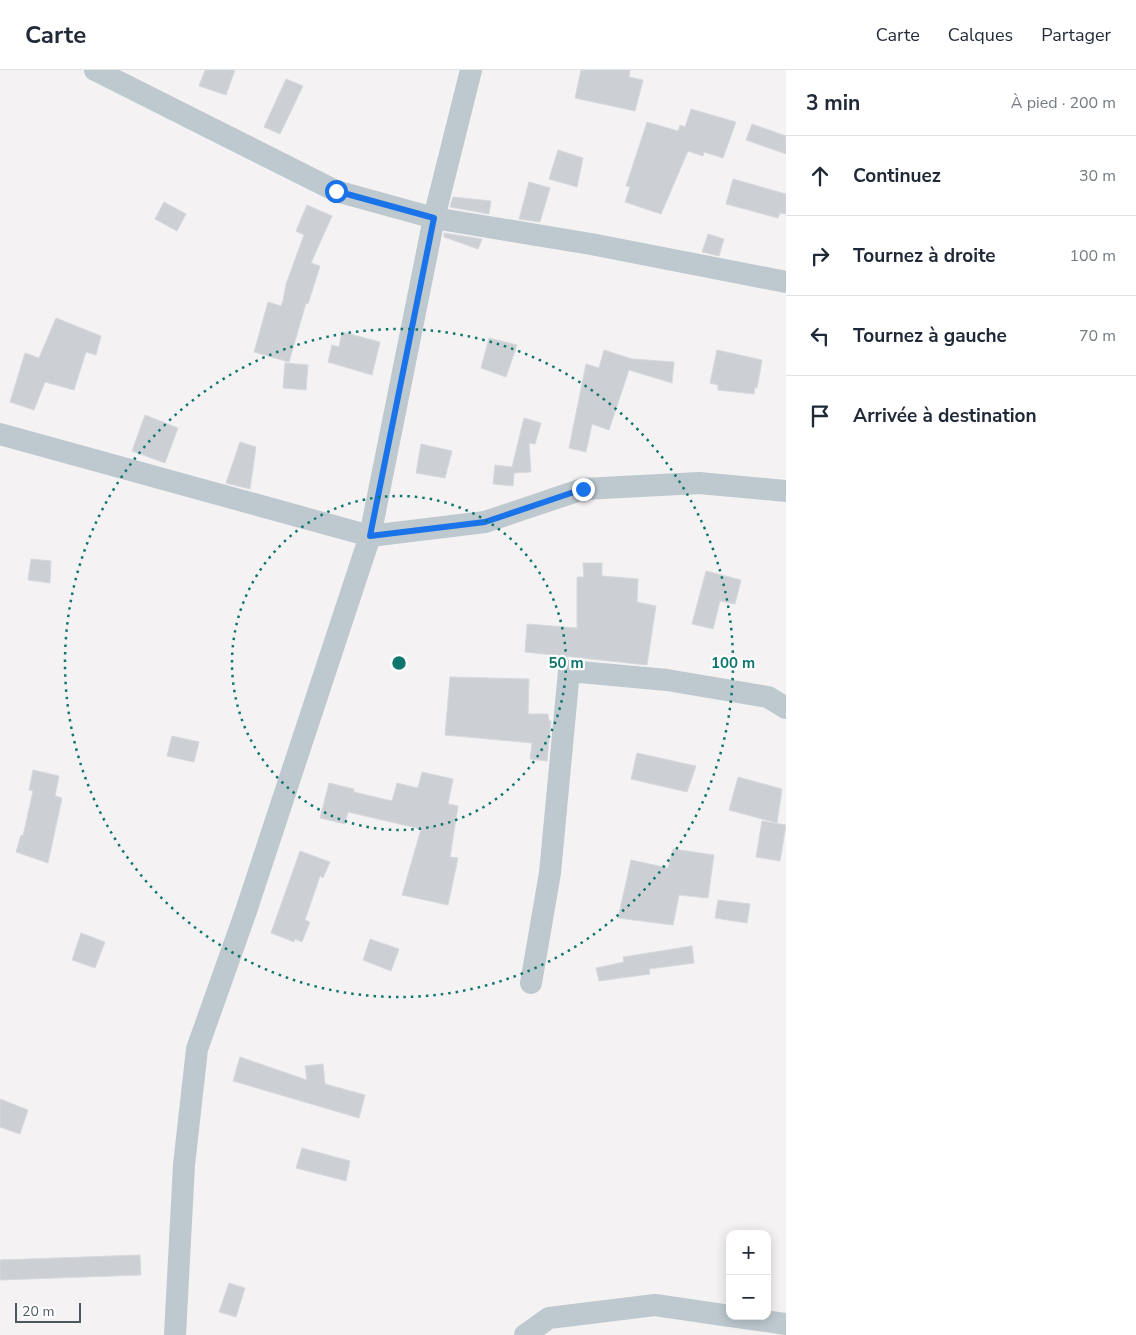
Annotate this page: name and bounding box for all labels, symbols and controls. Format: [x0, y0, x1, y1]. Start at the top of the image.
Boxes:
text: Carte [25, 19, 86, 51]
text: Carte [876, 23, 920, 47]
text: Calques [948, 23, 1013, 47]
text: Partager [1041, 23, 1111, 47]
text: 3 min [806, 89, 860, 117]
text: À pied · 200 m [1011, 92, 1116, 114]
icon: ahead [806, 162, 834, 190]
text: Continuez [853, 163, 941, 189]
text: 30 m [1079, 165, 1116, 187]
route start [325, 180, 348, 203]
icon: right [806, 242, 834, 270]
text: Tournez à droite [853, 243, 996, 269]
text: 100 m [1069, 245, 1116, 267]
icon: left [806, 322, 834, 350]
text: Tournez à gauche [853, 323, 1007, 349]
text: 70 m [1079, 325, 1116, 347]
icon: arrive [806, 402, 834, 430]
text: Arrivée à destination [853, 403, 1037, 429]
route end [572, 478, 595, 501]
text: 50 m [548, 653, 584, 673]
text: 100 m [711, 653, 755, 673]
centre of rings [390, 654, 408, 672]
map controls [726, 1230, 771, 1320]
button: + [726, 1230, 771, 1275]
button: − [726, 1275, 771, 1320]
scale bar [15, 1300, 81, 1323]
text: 20 m [22, 1302, 54, 1321]

